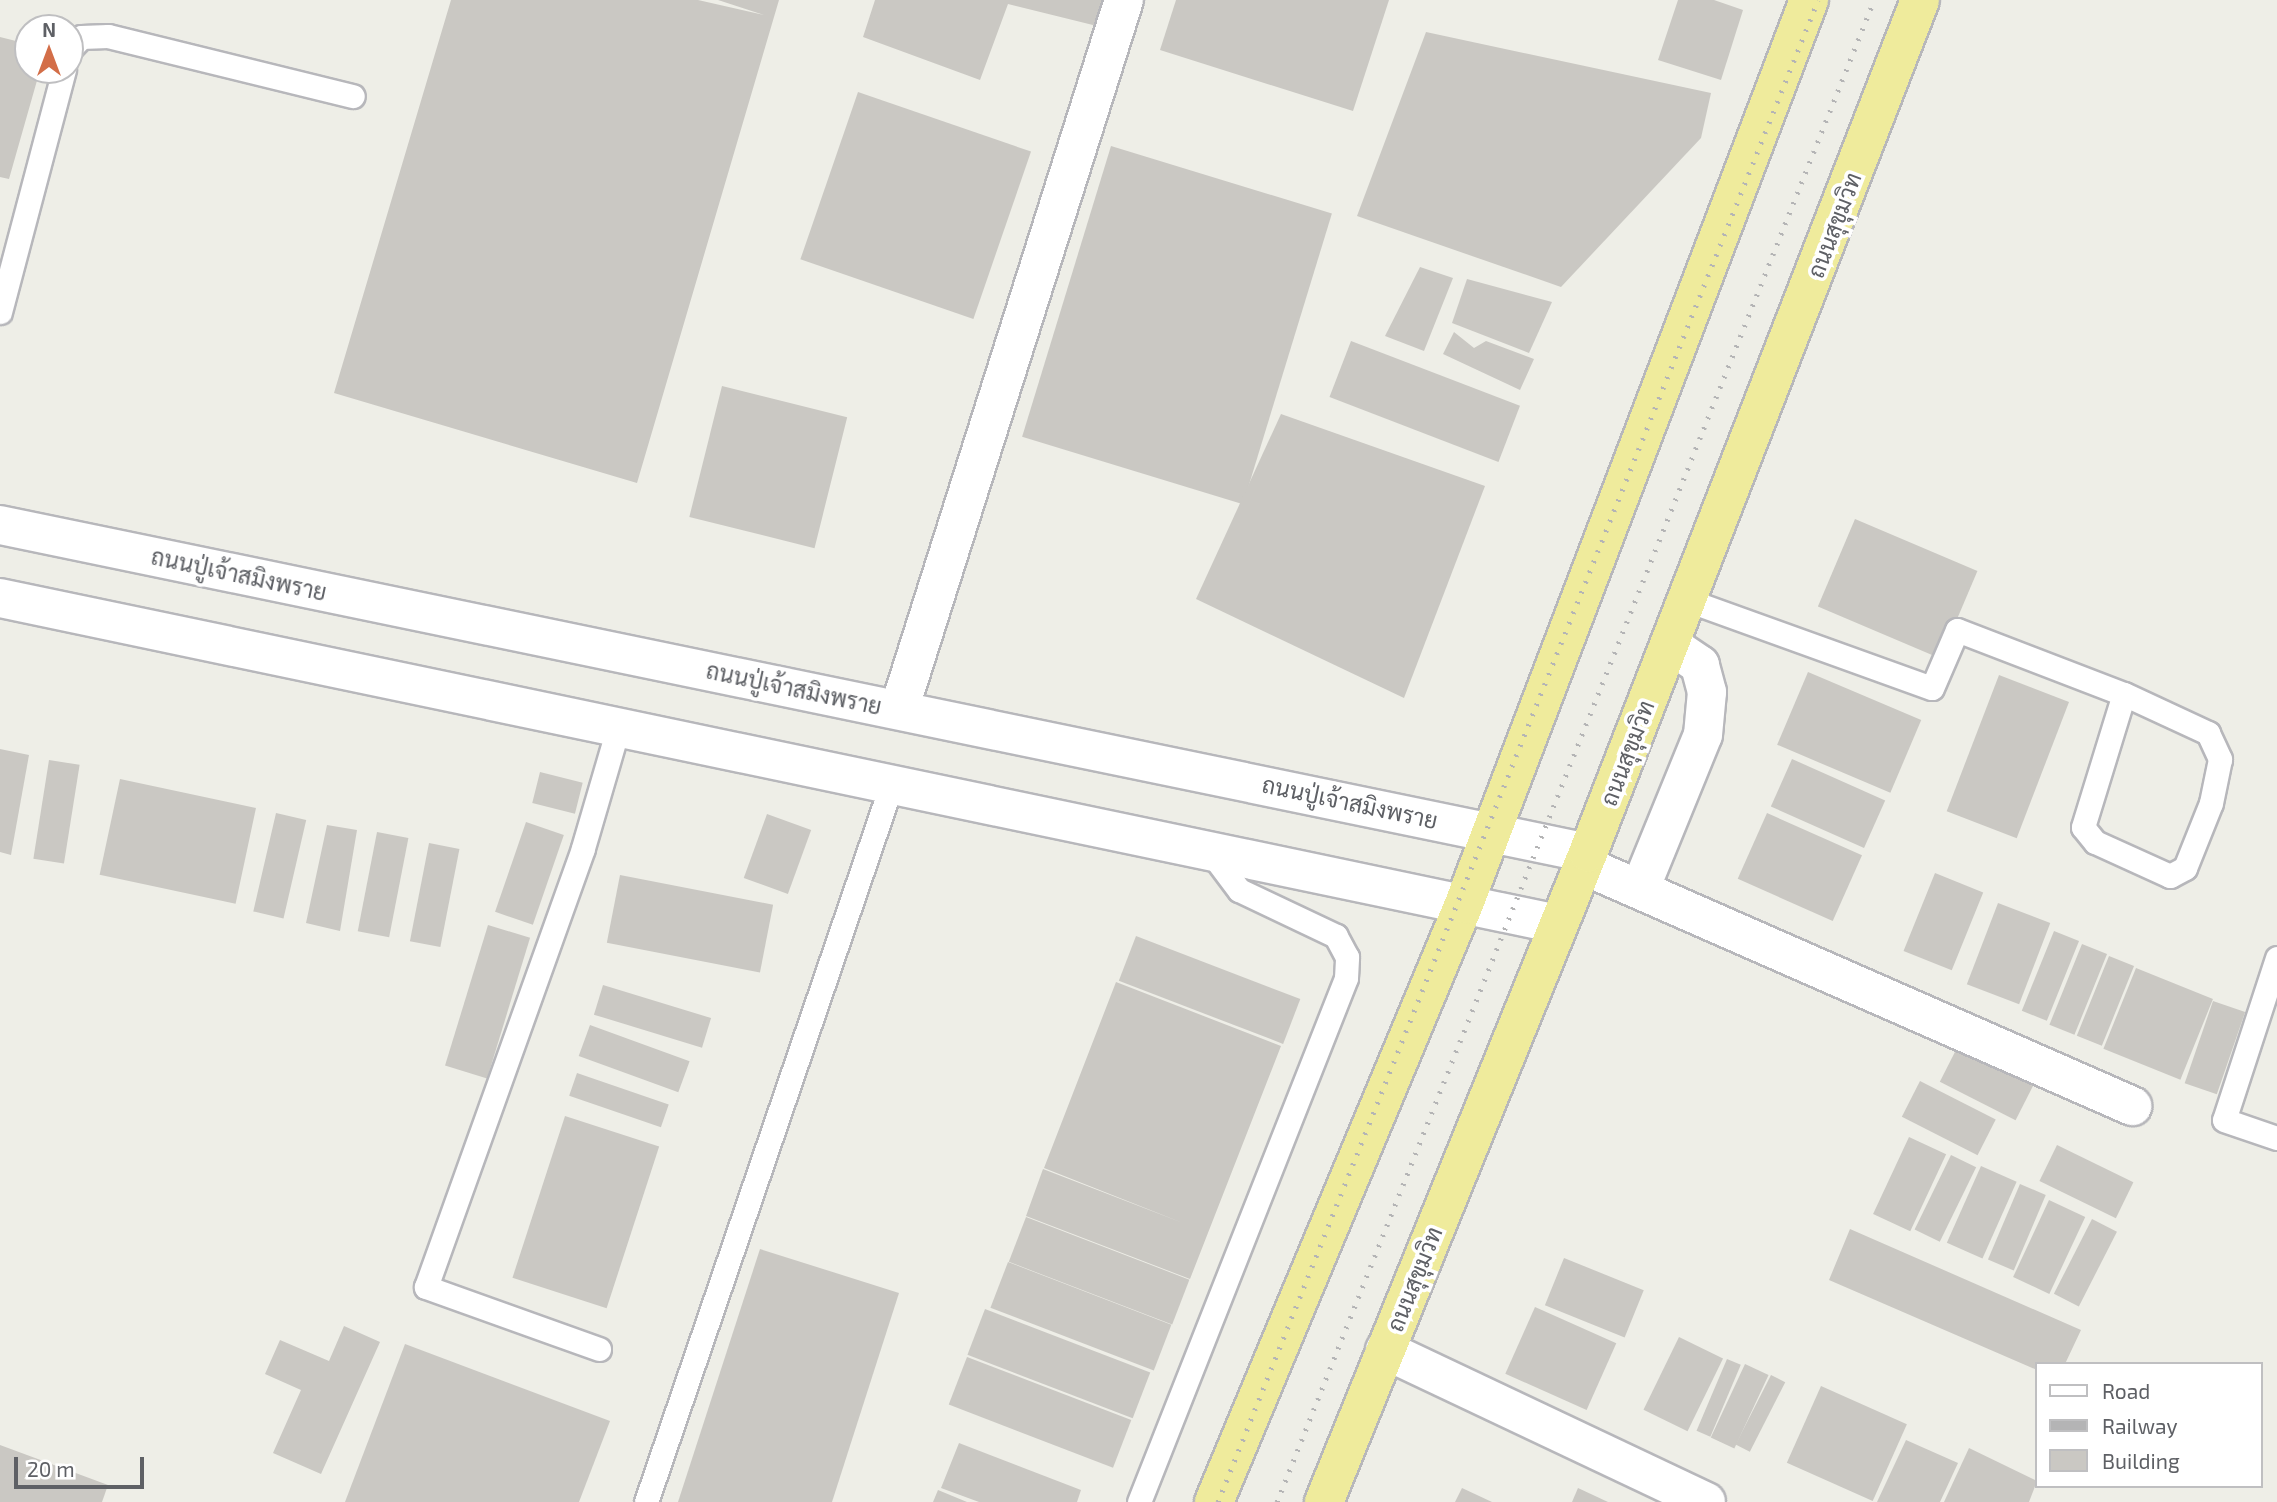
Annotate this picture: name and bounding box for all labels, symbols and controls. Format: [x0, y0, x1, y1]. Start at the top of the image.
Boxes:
north arrow [14, 14, 84, 84]
text: N [42, 18, 56, 41]
street label: ถนนสุขุมวิท [1801, 168, 1867, 282]
street label: ถนนปู่เจ้าสมิงพราย [149, 542, 329, 606]
street label: ถนนปู่เจ้าสมิงพราย [704, 656, 884, 720]
street label: ถนนสุขุมวิท [1594, 696, 1660, 810]
street label: ถนนปู่เจ้าสมิงพราย [1260, 770, 1440, 834]
street label: ถนนสุขุมวิท [1380, 1223, 1448, 1335]
legend [2036, 1362, 2263, 1488]
text: Road [2102, 1378, 2150, 1403]
text: Railway [2102, 1413, 2178, 1438]
scale bar [18, 1442, 147, 1486]
text: Building [2102, 1448, 2180, 1473]
text: 20 m [27, 1456, 75, 1481]

